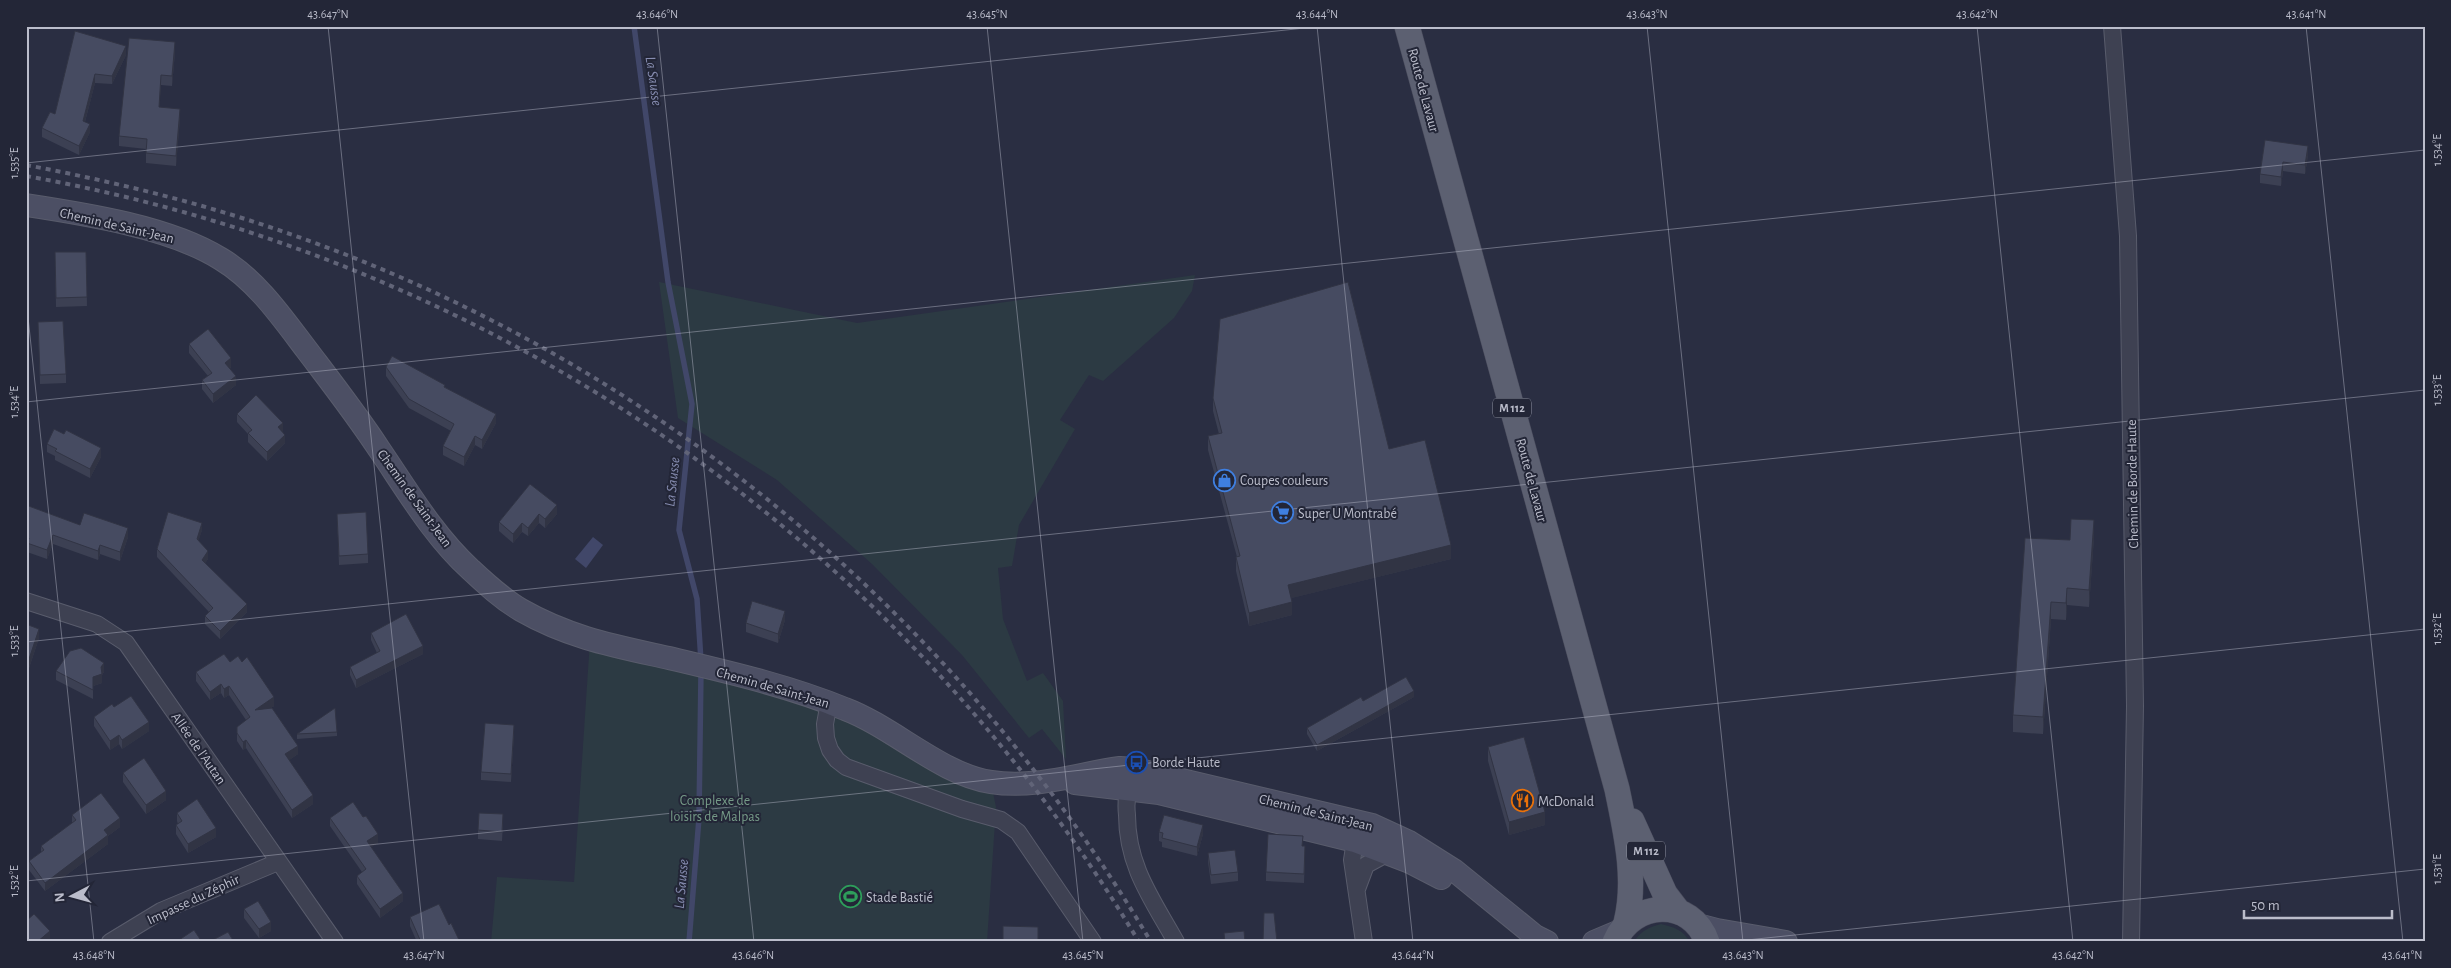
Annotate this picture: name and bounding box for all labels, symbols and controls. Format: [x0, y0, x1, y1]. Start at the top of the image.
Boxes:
text: 43.647°N [307, 8, 349, 20]
text: 43.646°N [636, 8, 678, 20]
text: 43.645°N [966, 8, 1008, 20]
text: 43.644°N [1296, 8, 1338, 20]
text: 43.643°N [1626, 8, 1668, 20]
text: 43.642°N [1956, 8, 1998, 20]
text: 43.641°N [2286, 8, 2326, 20]
street label: Route de Lavaur [1405, 47, 1441, 134]
water label: La Sausse [643, 55, 664, 107]
text: 1.534°E [2431, 134, 2443, 166]
text: 1.535°E [8, 147, 20, 179]
street label: Chemin de Saint-Jean [58, 206, 175, 246]
text: 1.533°E [2431, 374, 2443, 406]
text: 1.534°E [8, 386, 20, 418]
road number: M 112 [1493, 398, 1531, 418]
street label: Chemin de Borde Haute [2125, 419, 2141, 549]
street label: Route de Lavaur [1513, 437, 1549, 524]
street label: Chemin de Saint-Jean [374, 447, 454, 550]
water label: La Sausse [662, 456, 683, 508]
shop icon: Coupes couleurs [1212, 468, 1236, 492]
place label: Coupes couleurs [1240, 474, 1328, 488]
supermarket icon: Super U Montrabé [1270, 501, 1294, 525]
place label: Super U Montrabé [1298, 507, 1397, 521]
text: 1.532°E [2431, 613, 2443, 645]
text: 1.533°E [8, 625, 20, 657]
street label: Chemin de Saint-Jean [715, 665, 831, 711]
street label: Allée de l'Autan [168, 710, 228, 787]
bus stop icon: Borde Haute [1124, 750, 1148, 774]
place label: Borde Haute [1152, 756, 1220, 770]
restaurant icon: McDonald [1510, 789, 1534, 813]
street label: Chemin de Saint-Jean [1257, 792, 1374, 834]
park label: Complexe de loisirs de Malpas [670, 794, 760, 824]
place label: McDonald [1538, 795, 1594, 809]
road number: M 112 [1627, 841, 1665, 860]
text: 1.531°E [2431, 854, 2443, 884]
water label: La Sausse [672, 858, 691, 910]
text: 1.532°E [8, 865, 20, 897]
north arrow [48, 870, 98, 920]
street label: Impasse du Zéphir [145, 872, 242, 927]
sports icon: Stade Bastié [838, 885, 862, 909]
scale bar [2244, 888, 2391, 920]
place label: Stade Bastié [866, 891, 933, 905]
text: N [53, 892, 68, 903]
text: 50 m [2251, 898, 2280, 913]
text: 43.648°N [73, 949, 115, 961]
text: 43.647°N [403, 949, 445, 961]
text: 43.646°N [732, 949, 774, 961]
text: 43.645°N [1062, 949, 1104, 961]
text: 43.644°N [1392, 949, 1434, 961]
text: 43.643°N [1722, 949, 1764, 961]
text: 43.642°N [2052, 949, 2094, 961]
text: 43.641°N [2382, 949, 2422, 961]

